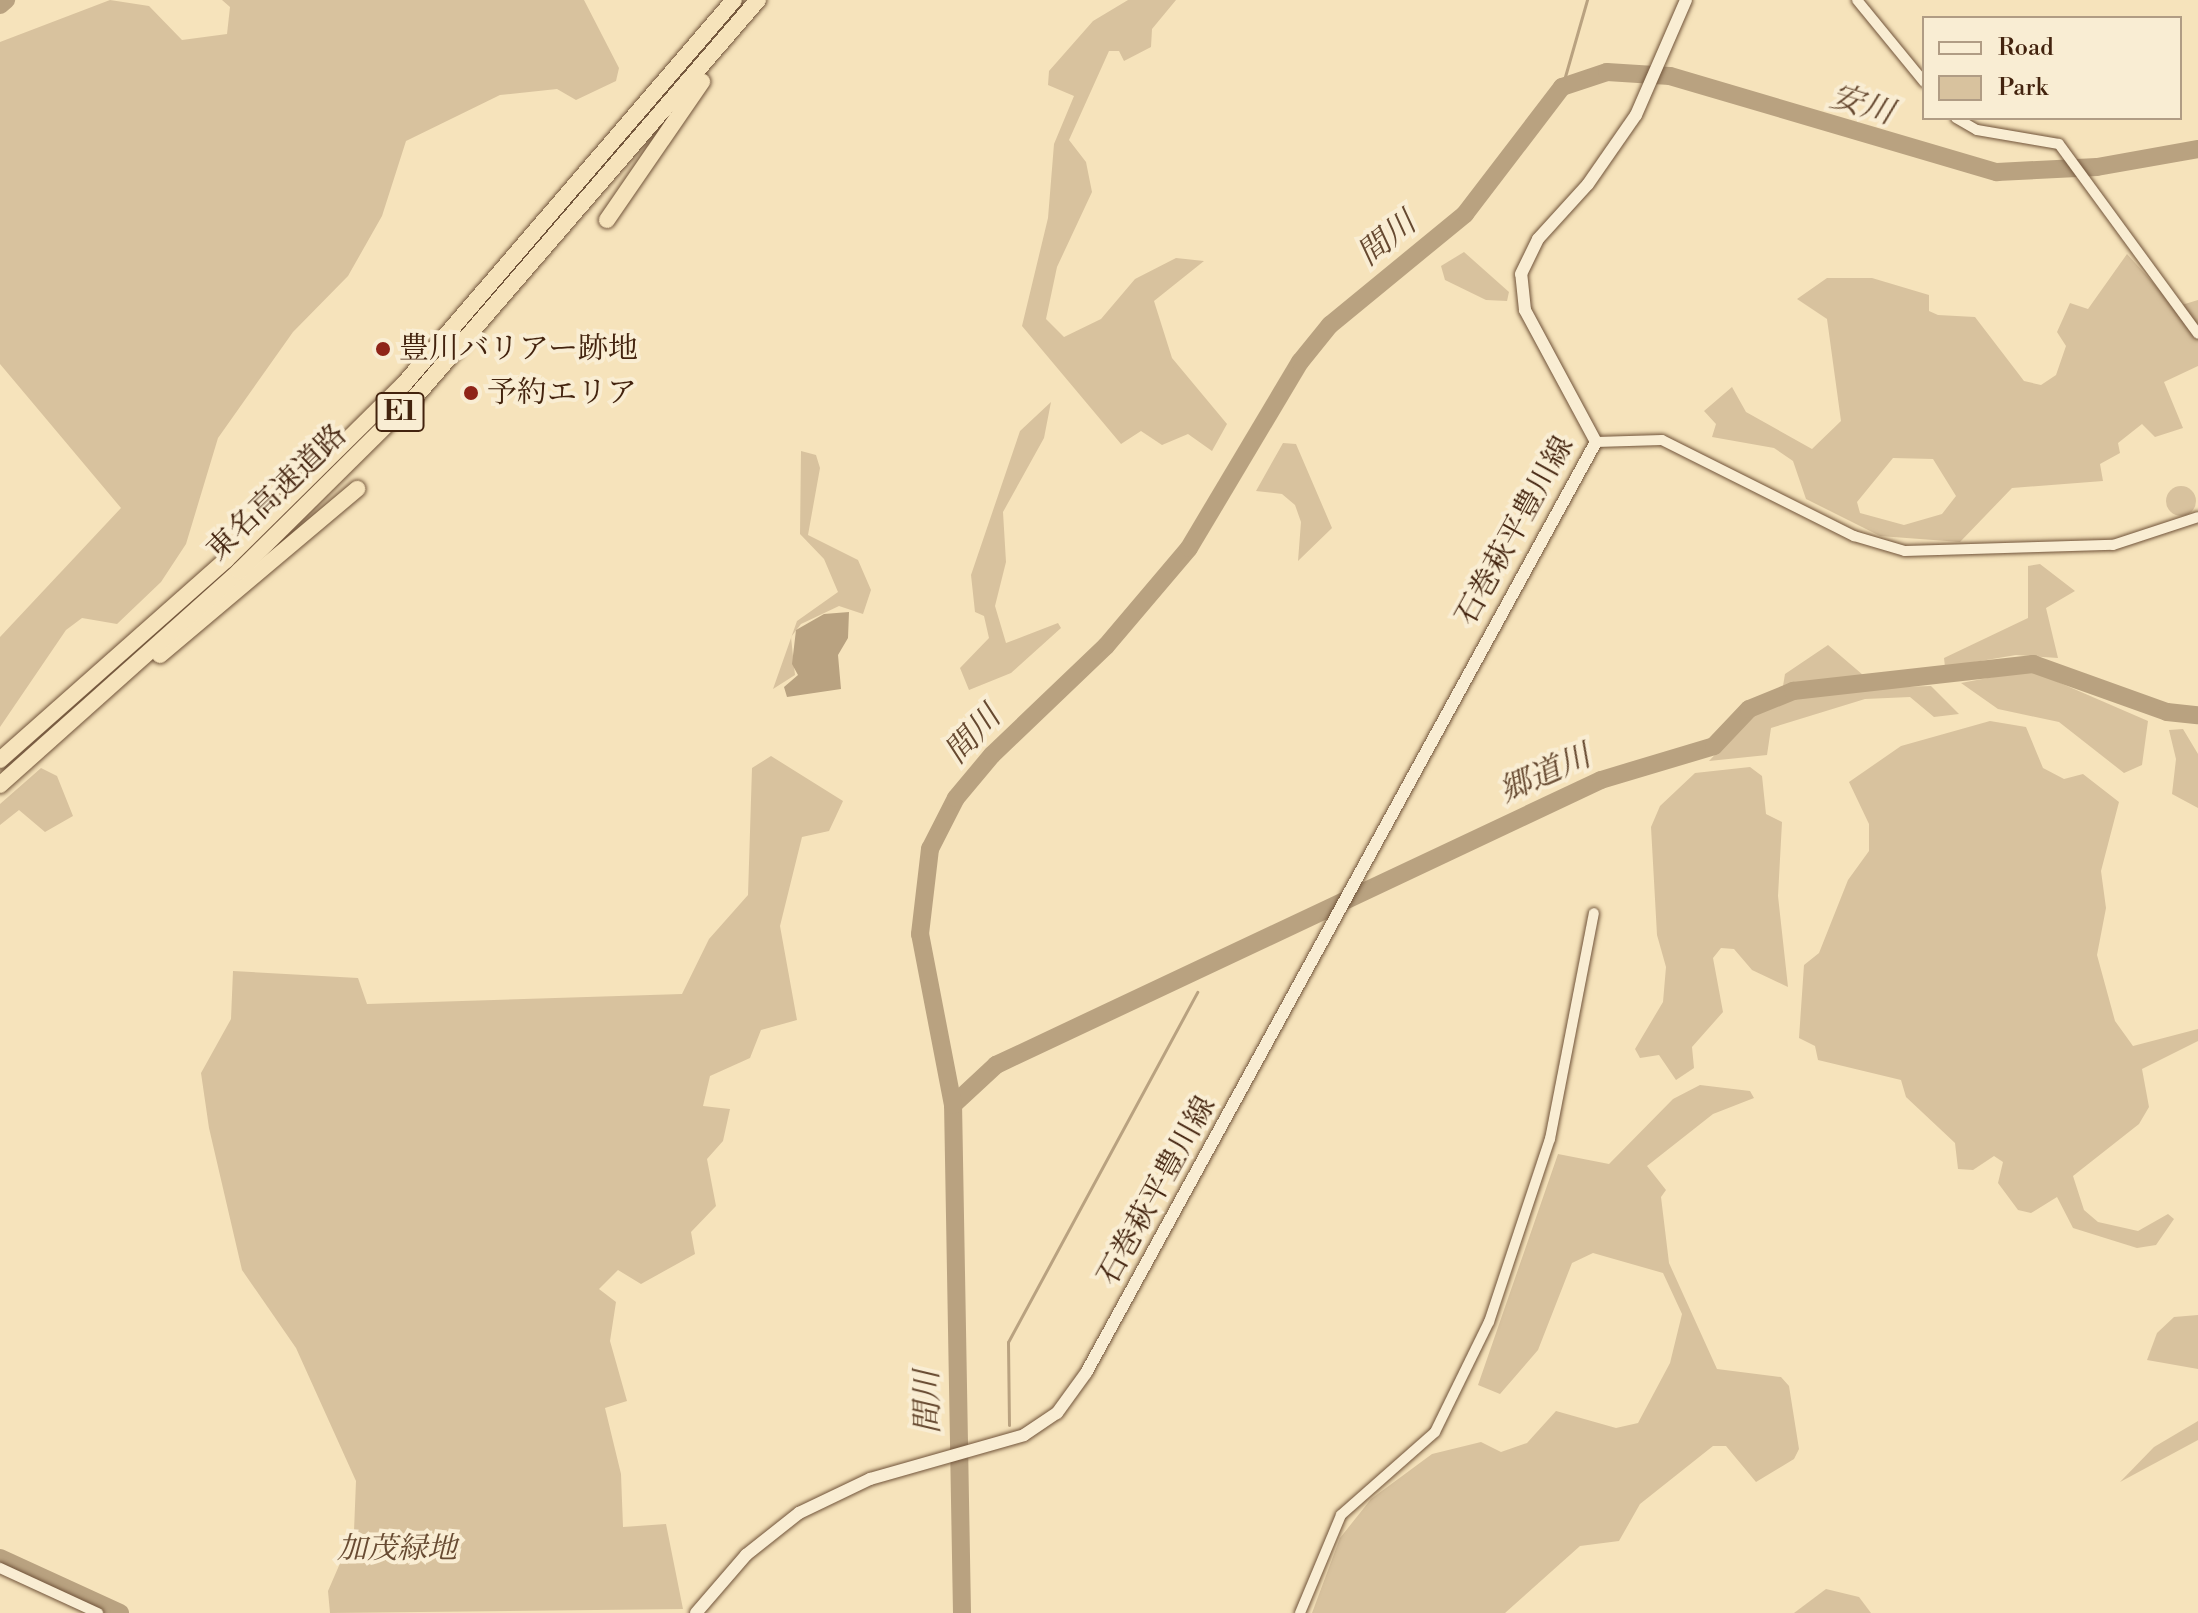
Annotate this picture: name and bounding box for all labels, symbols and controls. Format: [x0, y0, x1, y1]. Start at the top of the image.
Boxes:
legend [1922, 16, 2182, 120]
text: Road [1998, 33, 2054, 63]
text: Park [1998, 73, 2048, 103]
water label: 安川 [1826, 77, 1898, 133]
water label: 間川 [1350, 204, 1424, 274]
place label: 豊川バリアー跡地 [399, 331, 638, 367]
marker: 豊川バリアー跡地 [374, 340, 392, 358]
place label: 予約エリア [487, 375, 637, 411]
marker: 予約エリア [462, 384, 480, 402]
road number: E1 [374, 388, 426, 436]
street label: 東名高速道路 [200, 418, 354, 568]
street label: 石巻萩平豊川線 [1448, 430, 1582, 632]
water label: 間川 [937, 699, 1009, 771]
water label: 郷道川 [1493, 737, 1597, 811]
street label: 石巻萩平豊川線 [1090, 1090, 1224, 1292]
water label: 間川 [908, 1370, 948, 1434]
park label: 加茂緑地 [337, 1531, 457, 1567]

